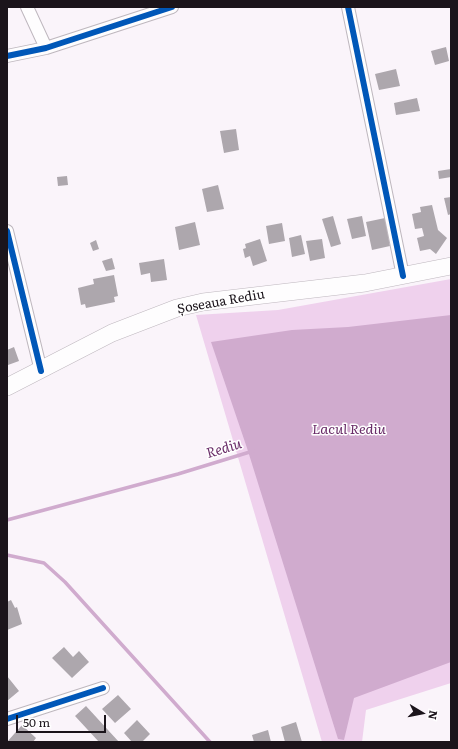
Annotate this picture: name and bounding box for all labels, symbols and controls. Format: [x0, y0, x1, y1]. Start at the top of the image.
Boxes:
street label: Șoseaua Rediu [176, 287, 266, 317]
water label: Lacul Rediu [312, 422, 386, 438]
water label: Rediu [204, 436, 244, 462]
north arrow [402, 693, 442, 733]
scale bar [18, 707, 108, 733]
text: N [425, 709, 442, 721]
text: 50 m [23, 713, 50, 731]

